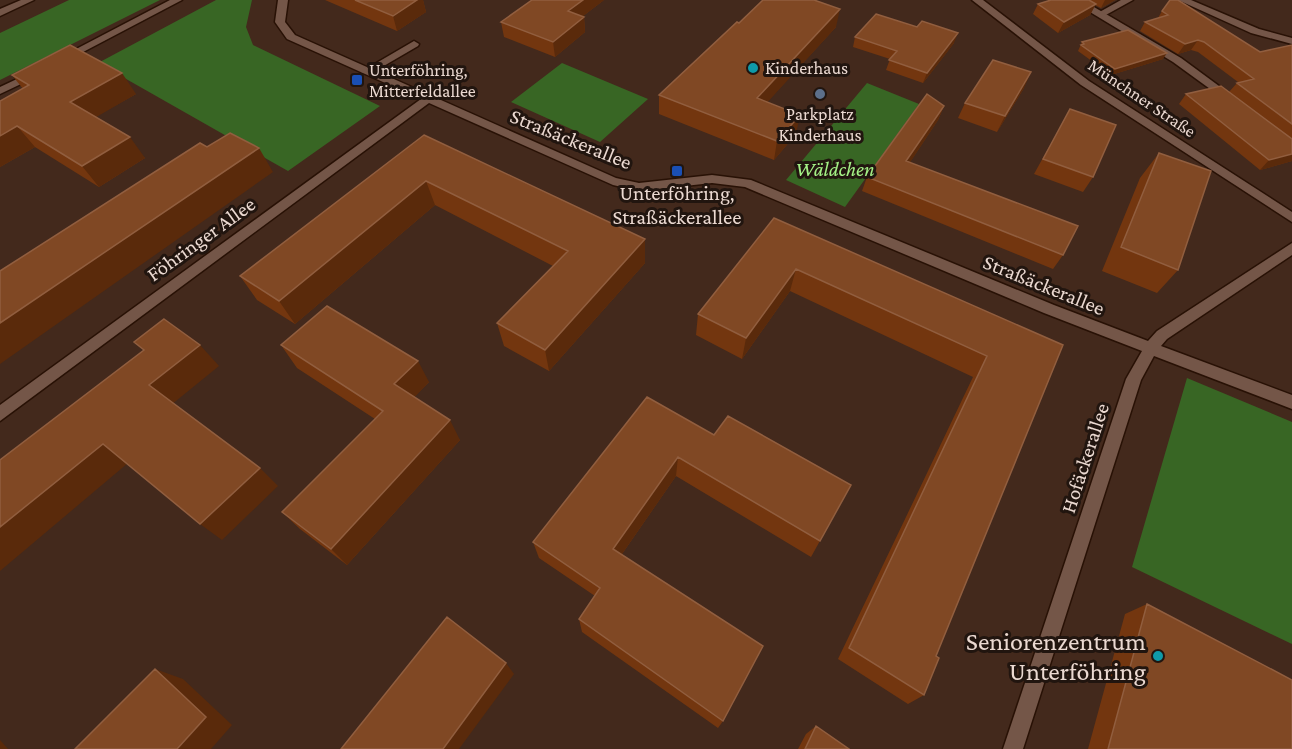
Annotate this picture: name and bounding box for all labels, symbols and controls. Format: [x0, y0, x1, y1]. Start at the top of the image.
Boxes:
street label: Münchner Straße [1084, 55, 1200, 141]
place label: Kinderhaus [765, 58, 848, 78]
place label: Unterföhring, Mitterfeldallee [369, 60, 476, 101]
marker: Kinderhaus [746, 61, 760, 75]
marker: Unterföhring, Mitterfeldallee [350, 73, 364, 87]
marker: Parkplatz Kinderhaus [813, 87, 827, 101]
street label: Straßäckerallee [507, 104, 635, 174]
place label: Parkplatz Kinderhaus [779, 104, 862, 145]
park label: Wäldchen [795, 157, 875, 181]
marker: Unterföhring, Straßäckerallee [670, 164, 684, 178]
place label: Unterföhring, Straßäckerallee [613, 181, 741, 229]
street label: Föhringer Allee [142, 192, 260, 286]
street label: Straßäckerallee [980, 250, 1108, 320]
street label: Hofäckerallee [1056, 400, 1114, 516]
place label: Seniorenzentrum Unterföhring [966, 627, 1146, 686]
marker: Seniorenzentrum Unterföhring [1151, 649, 1165, 663]

